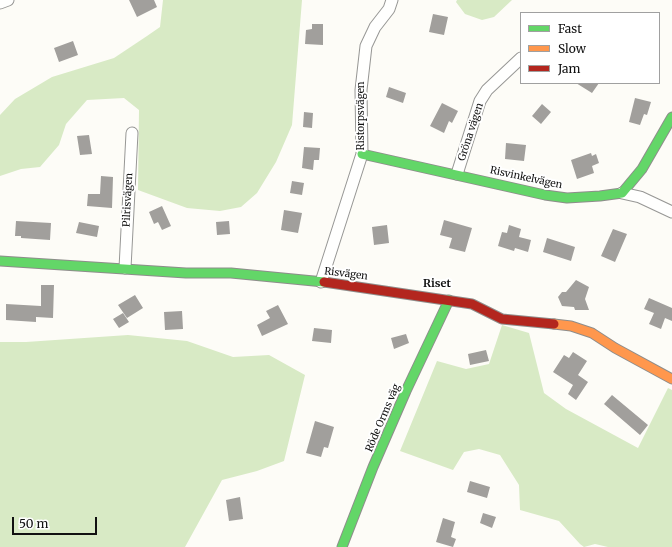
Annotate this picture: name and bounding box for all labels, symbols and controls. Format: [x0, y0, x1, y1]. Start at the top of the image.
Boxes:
legend [520, 12, 660, 84]
text: Fast [558, 21, 582, 36]
text: Slow [558, 41, 586, 56]
text: Jam [558, 61, 580, 76]
street label: Ristorpsvägen [355, 82, 367, 150]
street label: Gröna vägen [456, 101, 486, 163]
street label: Risvinkelvägen [489, 164, 563, 192]
street label: Pilrisvägen [121, 173, 135, 227]
street label: Risvägen [324, 265, 368, 283]
district label: Riset [423, 277, 451, 291]
street label: Röde Orms väg [363, 382, 403, 454]
scale bar [14, 509, 99, 535]
text: 50 m [19, 516, 48, 531]

